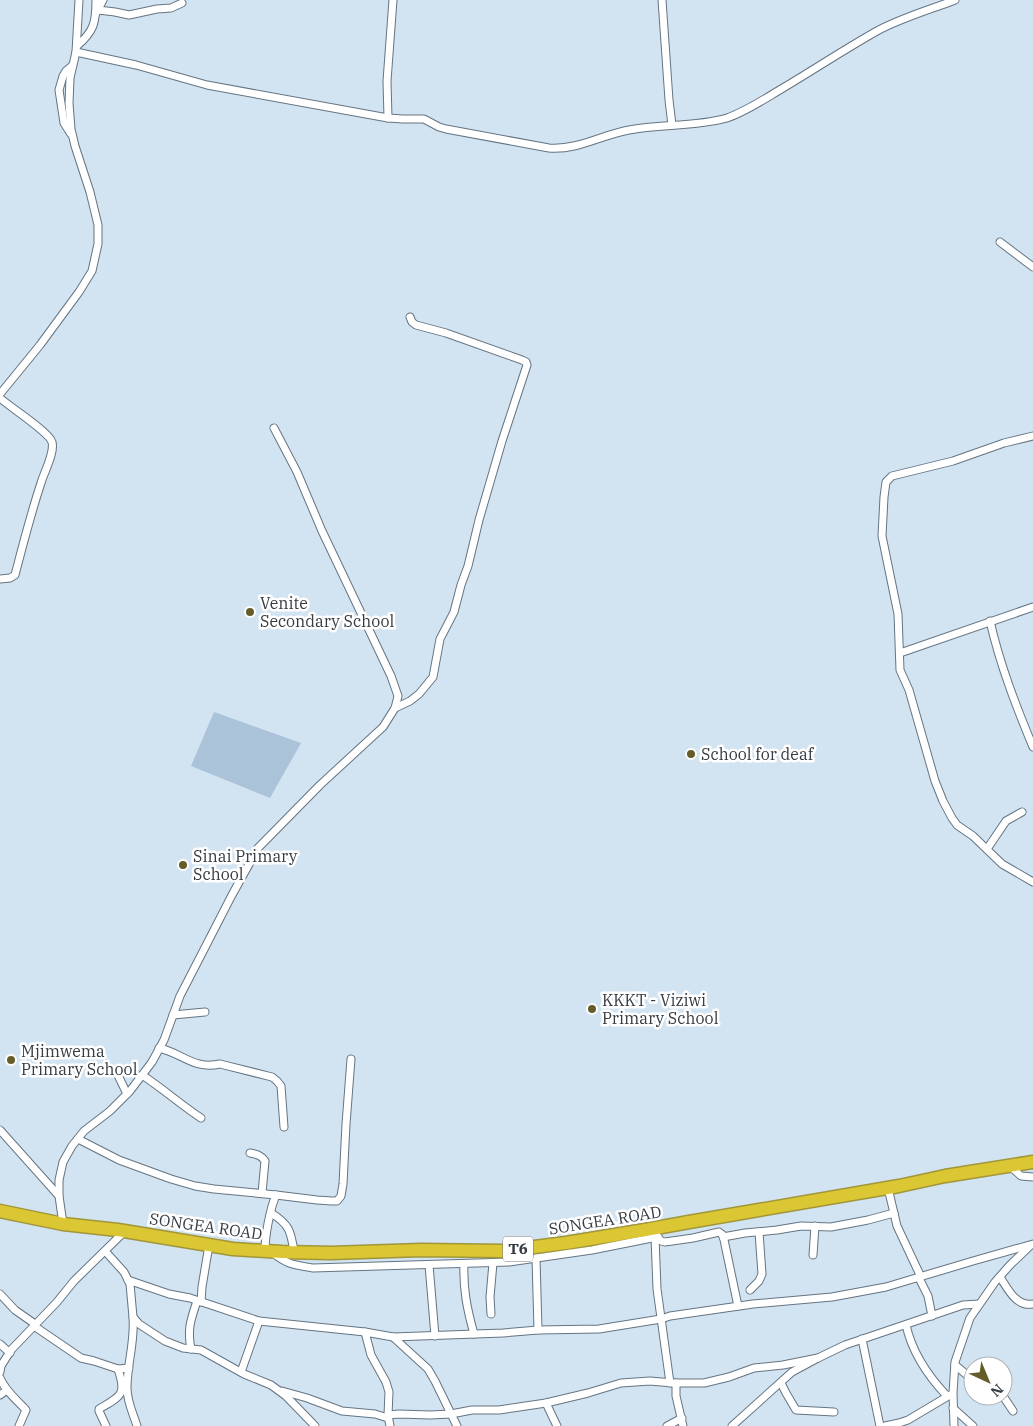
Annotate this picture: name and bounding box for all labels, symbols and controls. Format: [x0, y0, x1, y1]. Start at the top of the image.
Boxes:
place label: Venite Secondary School [260, 593, 394, 631]
marker: Venite Secondary School [244, 606, 256, 618]
place label: School for deaf [701, 744, 815, 764]
marker: School for deaf [685, 748, 697, 760]
place label: Sinai Primary School [193, 846, 298, 884]
marker: Sinai Primary School [177, 859, 189, 871]
place label: KKKT - Viziwi Primary School [602, 990, 719, 1028]
marker: KKKT - Viziwi Primary School [586, 1003, 598, 1015]
place label: Mjimwema Primary School [21, 1041, 138, 1079]
marker: Mjimwema Primary School [5, 1054, 17, 1066]
street label: SONGEA ROAD [547, 1201, 663, 1239]
street label: SONGEA ROAD [148, 1208, 264, 1244]
road number: T6 [503, 1236, 533, 1262]
north arrow [963, 1356, 1013, 1406]
text: N [987, 1380, 1007, 1401]

